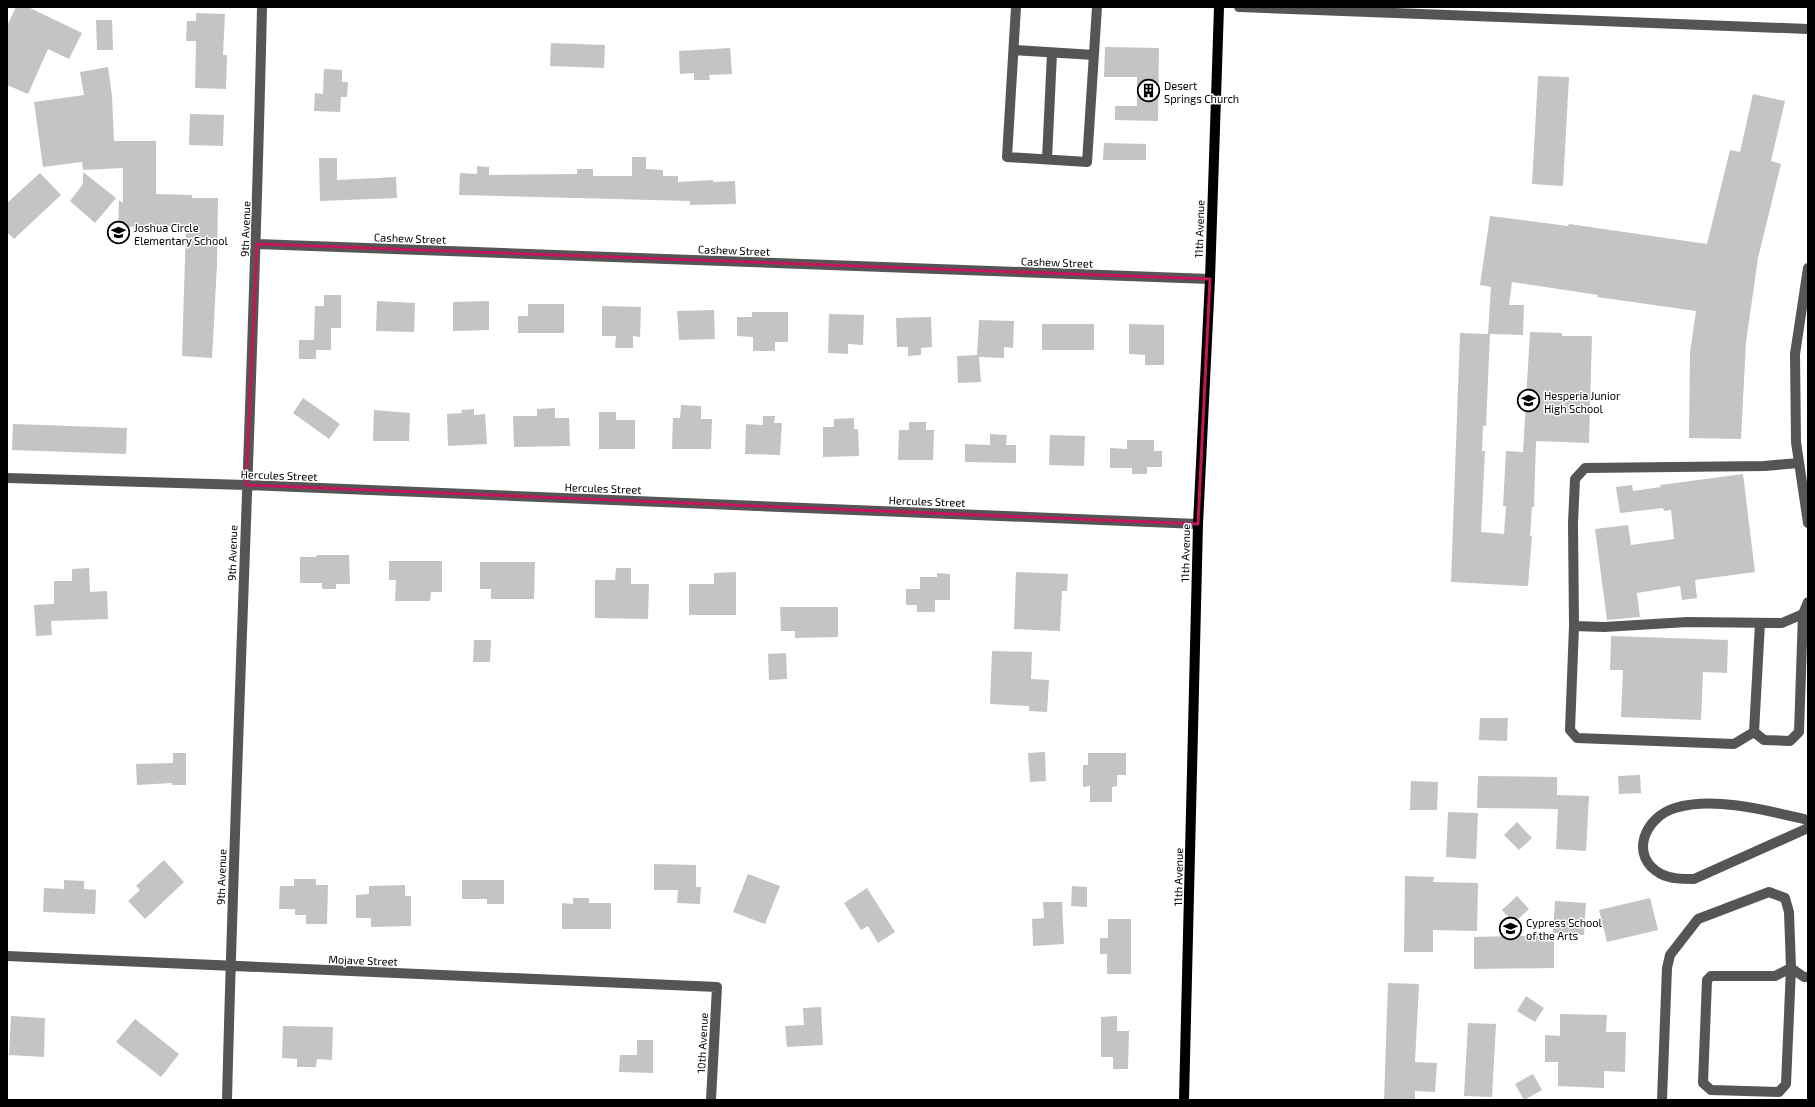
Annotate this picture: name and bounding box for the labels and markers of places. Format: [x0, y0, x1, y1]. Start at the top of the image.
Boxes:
building icon: Desert Springs Church [1135, 78, 1161, 104]
place label: Desert Springs Church [1164, 79, 1239, 105]
school or university icon: Joshua Circle Elementary School [106, 220, 132, 246]
place label: Joshua Circle Elementary School [134, 221, 228, 247]
school or university icon: Hesperia Junior High School [1515, 388, 1541, 414]
place label: Hesperia Junior High School [1544, 389, 1621, 415]
school or university icon: Cypress School of the Arts [1497, 915, 1523, 941]
place label: Cypress School of the Arts [1526, 916, 1603, 942]

